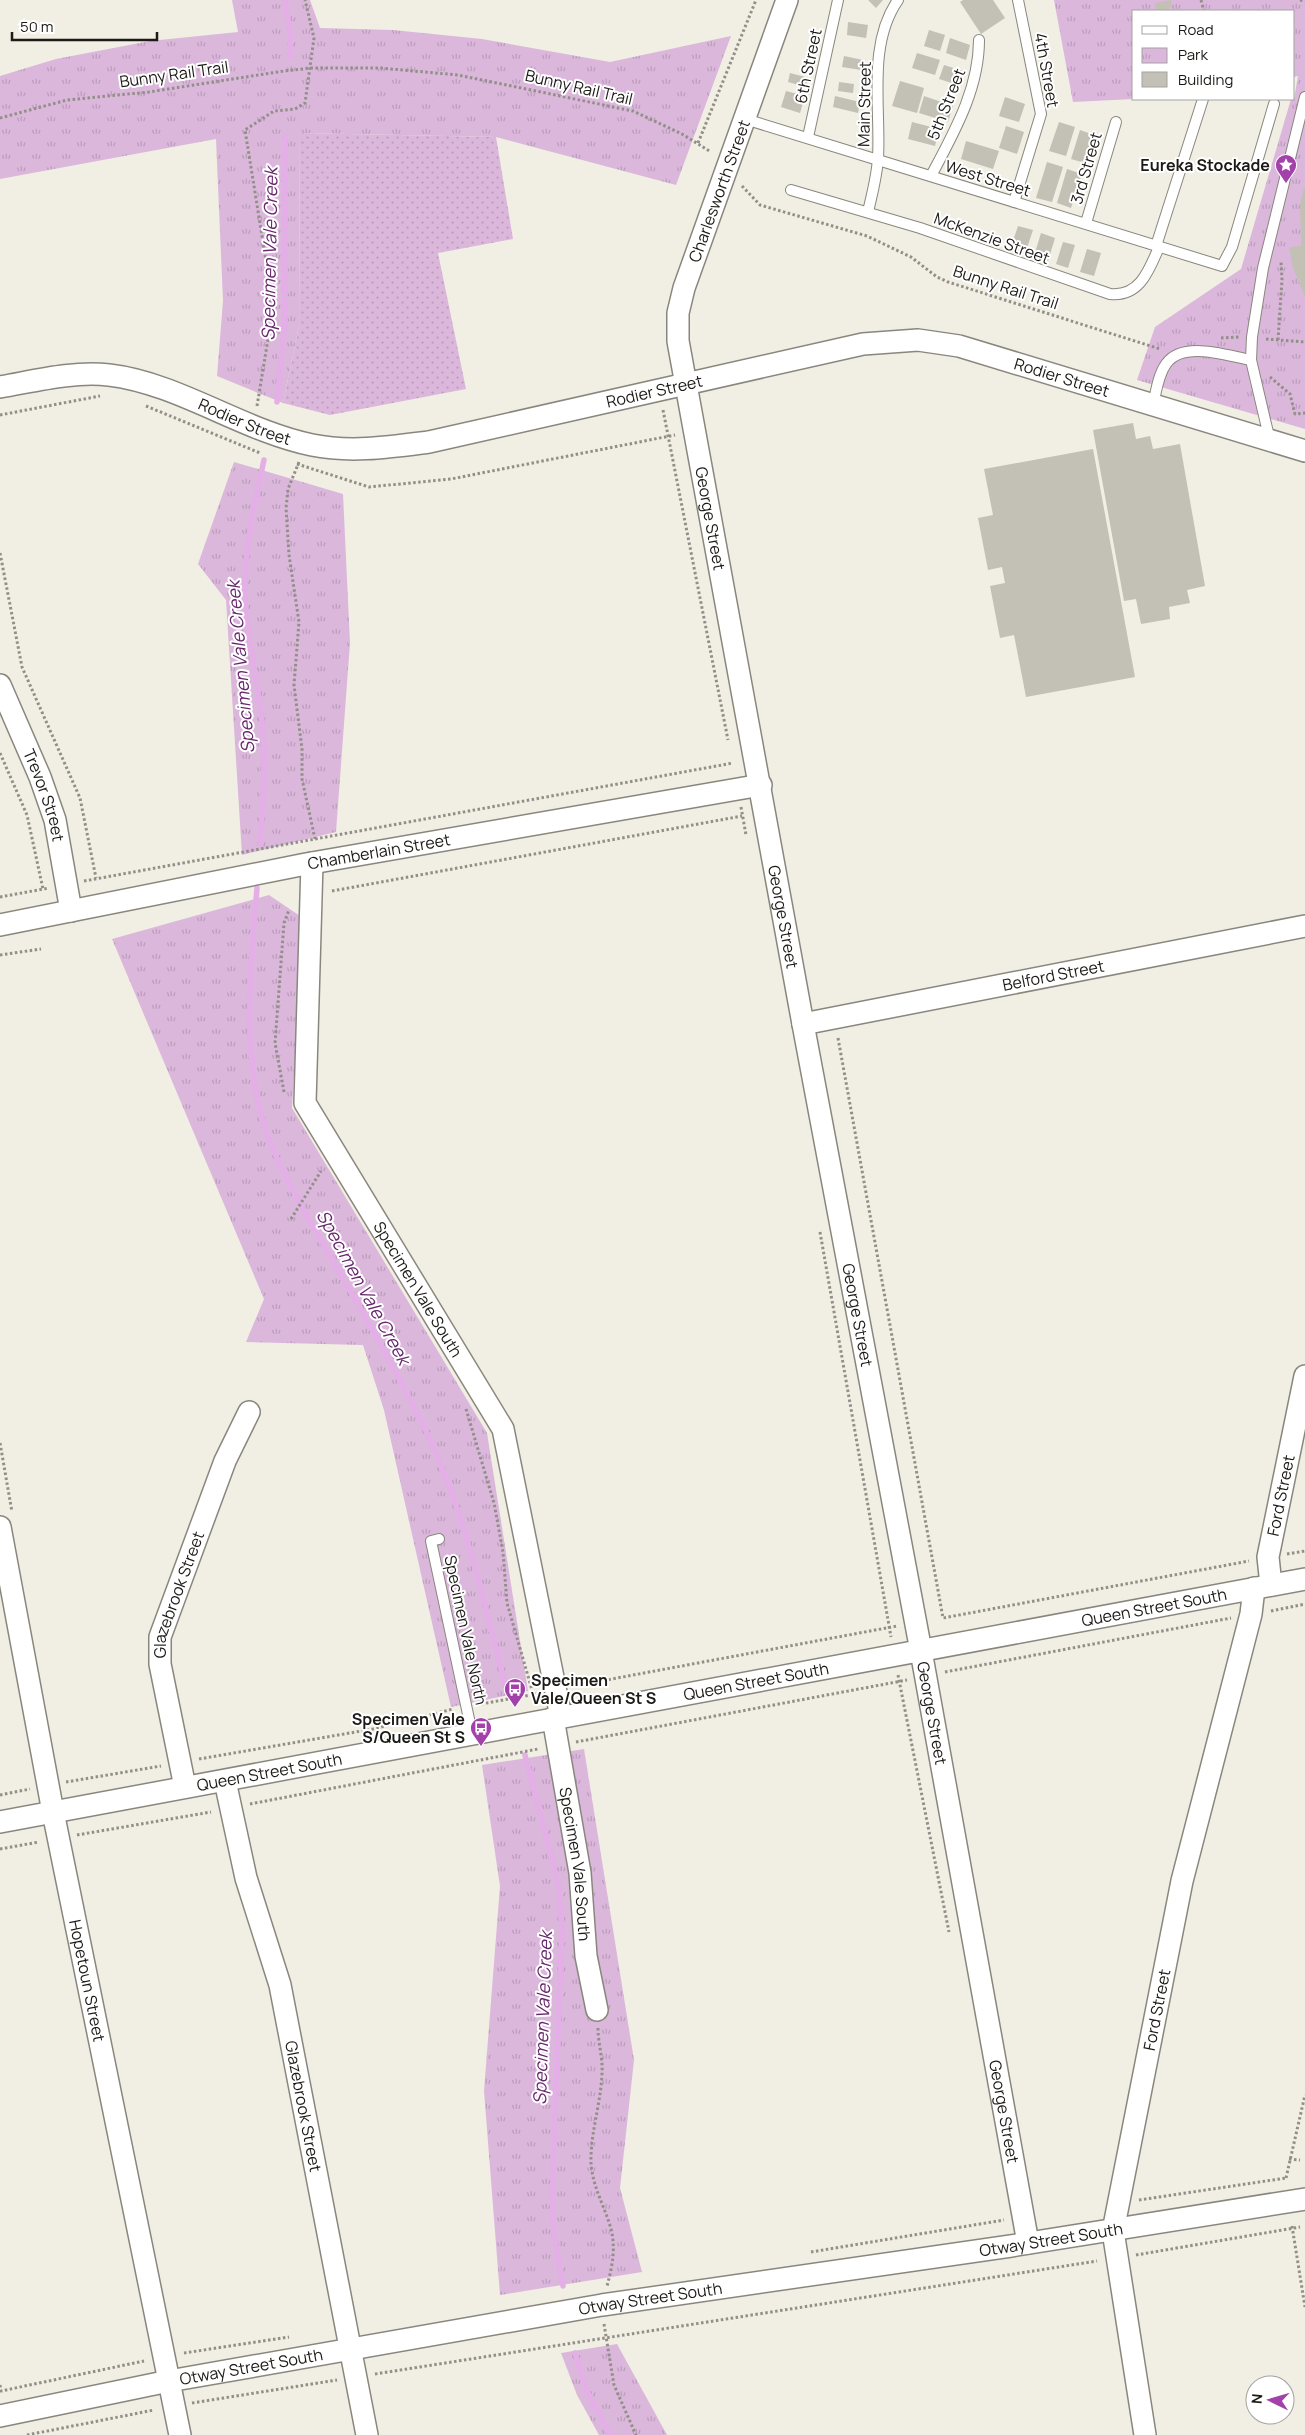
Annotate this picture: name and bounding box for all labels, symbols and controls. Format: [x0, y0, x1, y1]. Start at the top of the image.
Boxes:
scale bar [12, 10, 158, 42]
legend [1132, 10, 1295, 100]
text: 50 m [20, 16, 54, 37]
text: Road [1178, 19, 1214, 40]
street label: 6th Street [789, 27, 827, 105]
street label: 4th Street [1030, 31, 1064, 109]
text: Park [1178, 44, 1208, 65]
street label: Bunny Rail Trail [118, 55, 230, 93]
street label: Main Street [852, 61, 876, 147]
street label: Bunny Rail Trail [523, 64, 635, 110]
street label: 5th Street [922, 65, 970, 143]
text: Building [1178, 69, 1233, 90]
street label: Charlesworth Street [683, 117, 755, 265]
street label: 3rd Street [1065, 129, 1107, 207]
place icon: Eureka Stockade [1274, 153, 1298, 184]
place label: Eureka Stockade [1140, 154, 1270, 176]
street label: West Street [943, 155, 1033, 201]
water label: Specimen Vale Creek [255, 164, 283, 341]
street label: McKenzie Street [931, 207, 1053, 269]
street label: Bunny Rail Trail [950, 260, 1062, 314]
street label: Rodier Street [1012, 352, 1112, 402]
street label: Rodier Street [604, 370, 705, 413]
street label: Rodier Street [195, 393, 294, 450]
street label: George Street [690, 465, 731, 572]
water label: Specimen Vale Creek [220, 576, 260, 754]
street label: Trevor Street [18, 745, 70, 843]
street label: Chamberlain Street [306, 828, 452, 875]
street label: George Street [763, 863, 804, 970]
street label: Belford Street [1001, 954, 1106, 996]
water label: Specimen Vale Creek [311, 1205, 418, 1371]
street label: Specimen Vale South [368, 1217, 468, 1361]
street label: George Street [837, 1262, 878, 1368]
street label: Ford Street [1262, 1453, 1300, 1538]
street label: Glazebrook Street [149, 1528, 209, 1658]
street label: Specimen Vale North [439, 1553, 493, 1707]
street label: Queen Street South [1080, 1583, 1229, 1631]
street label: Queen Street South [682, 1657, 830, 1706]
street label: George Street [912, 1660, 952, 1767]
place label: Specimen Vale/Queen St S [531, 1669, 656, 1709]
bus stop icon: Specimen Vale/Queen St S [503, 1677, 527, 1708]
place label: Specimen Vale S/Queen St S [352, 1708, 465, 1748]
bus stop icon: Specimen Vale S/Queen St S [469, 1716, 493, 1747]
street label: Queen Street South [195, 1748, 344, 1796]
street label: Specimen Vale South [554, 1785, 596, 1942]
street label: Hopetoun Street [64, 1918, 111, 2044]
water label: Specimen Vale Creek [527, 1928, 557, 2105]
street label: Ford Street [1138, 1967, 1175, 2052]
street label: Glazebrook Street [280, 2039, 327, 2174]
street label: George Street [984, 2058, 1024, 2165]
street label: Otway Street South [978, 2217, 1124, 2261]
street label: Otway Street South [577, 2277, 724, 2320]
street label: Otway Street South [178, 2343, 324, 2390]
north arrow [1245, 2375, 1295, 2425]
text: N [1247, 2393, 1266, 2405]

